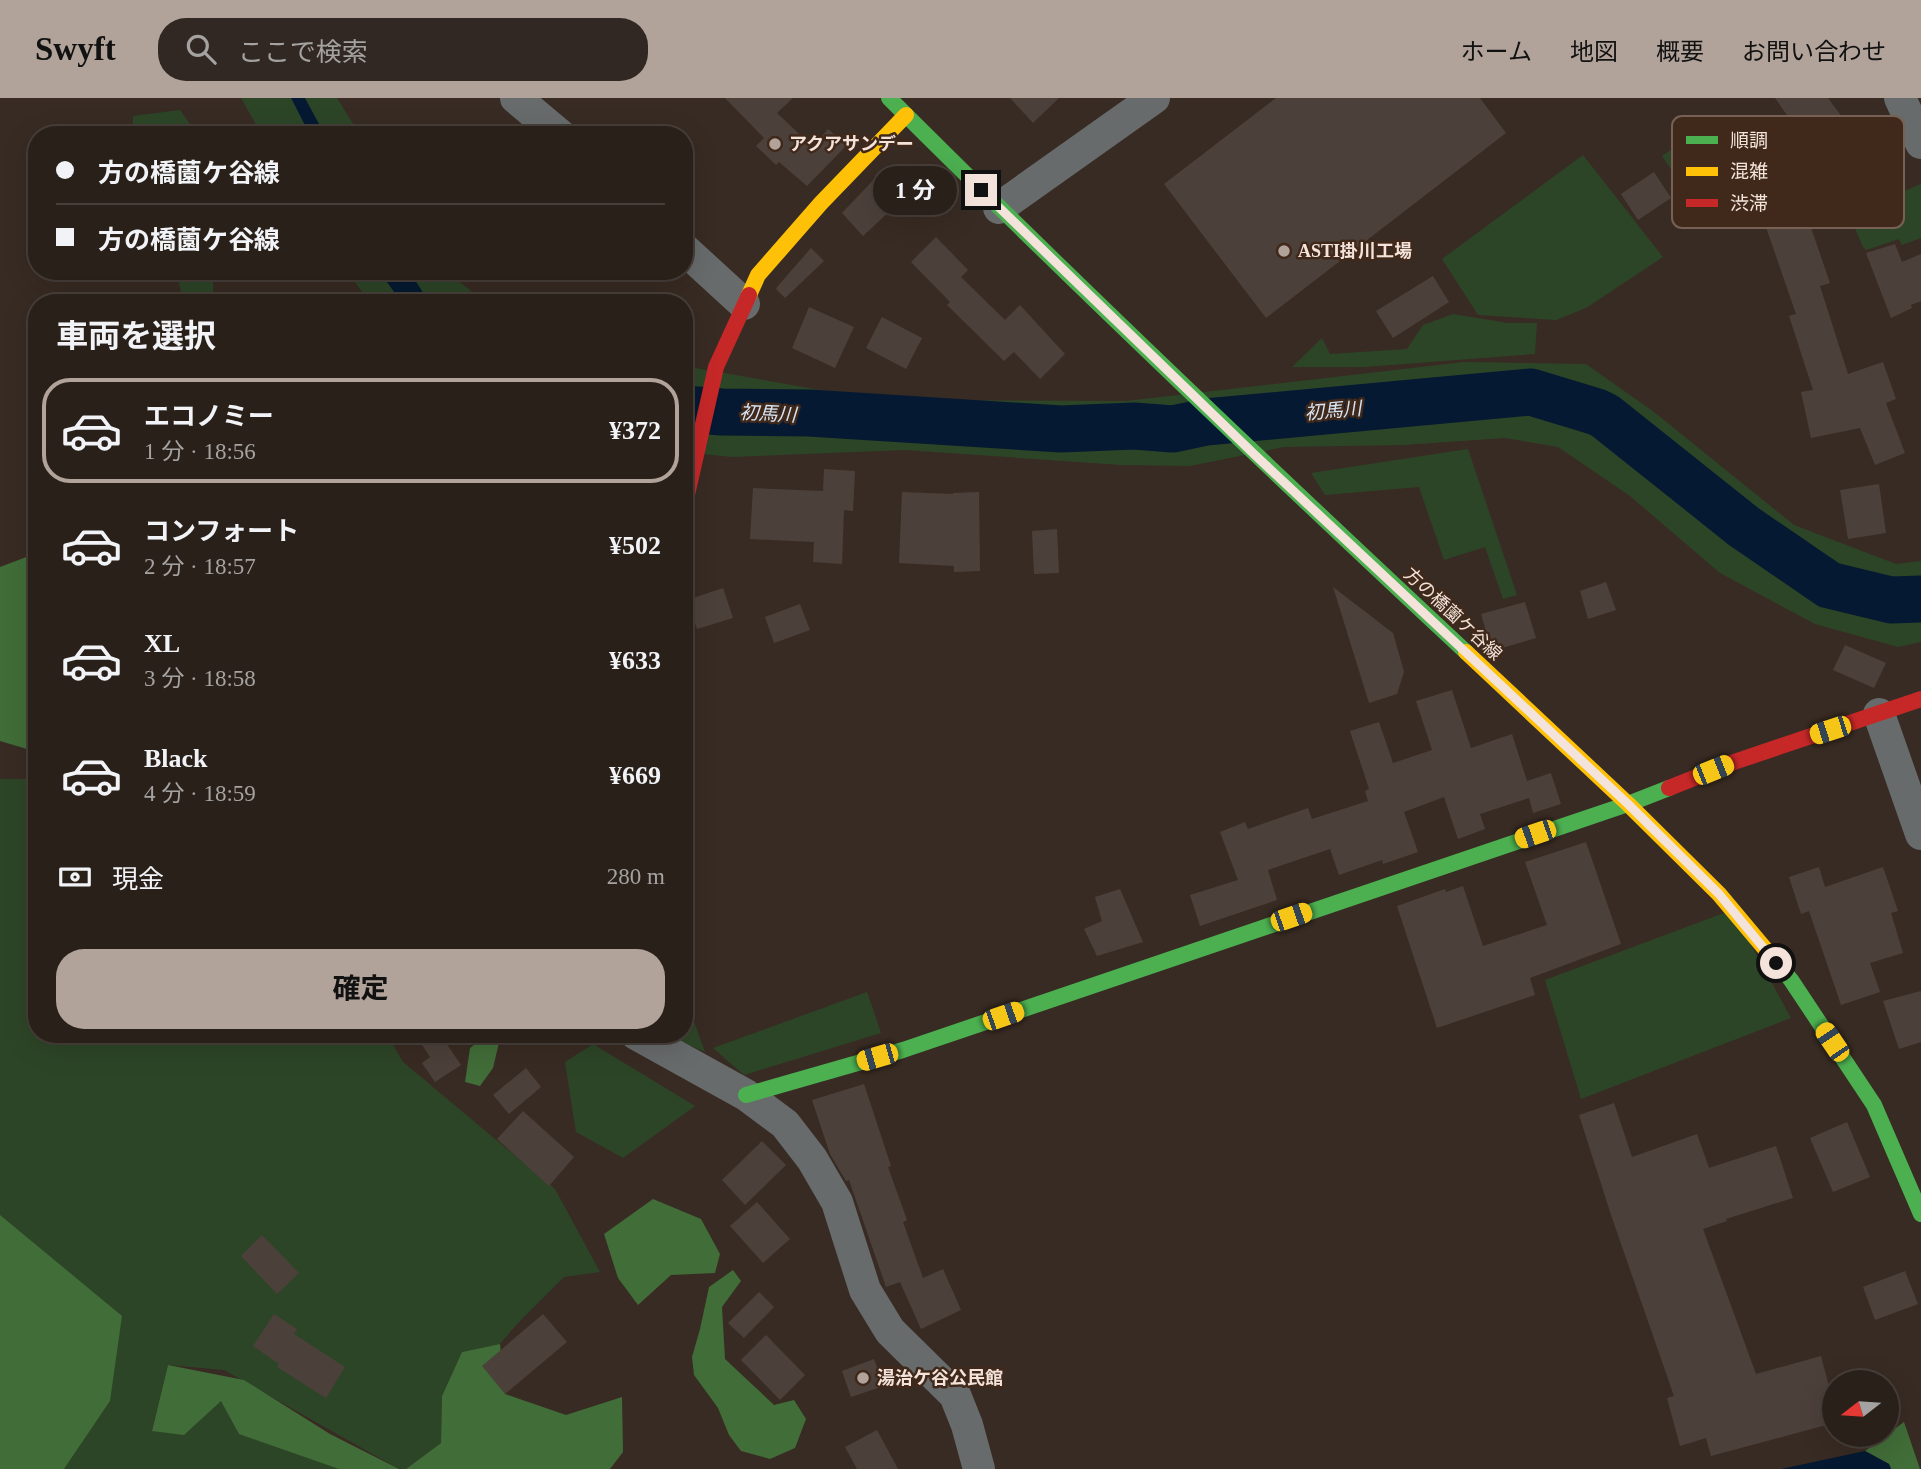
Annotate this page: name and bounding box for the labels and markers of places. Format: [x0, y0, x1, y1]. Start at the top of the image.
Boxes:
place label: アクアサンデー [789, 134, 914, 154]
marker: アクアサンデー [767, 136, 783, 152]
place label: ASTI掛川工場 [1298, 241, 1412, 261]
marker: ASTI掛川工場 [1276, 243, 1292, 259]
place label: 湯治ケ谷公民館 [877, 1368, 1003, 1388]
marker: 湯治ケ谷公民館 [855, 1370, 871, 1386]

